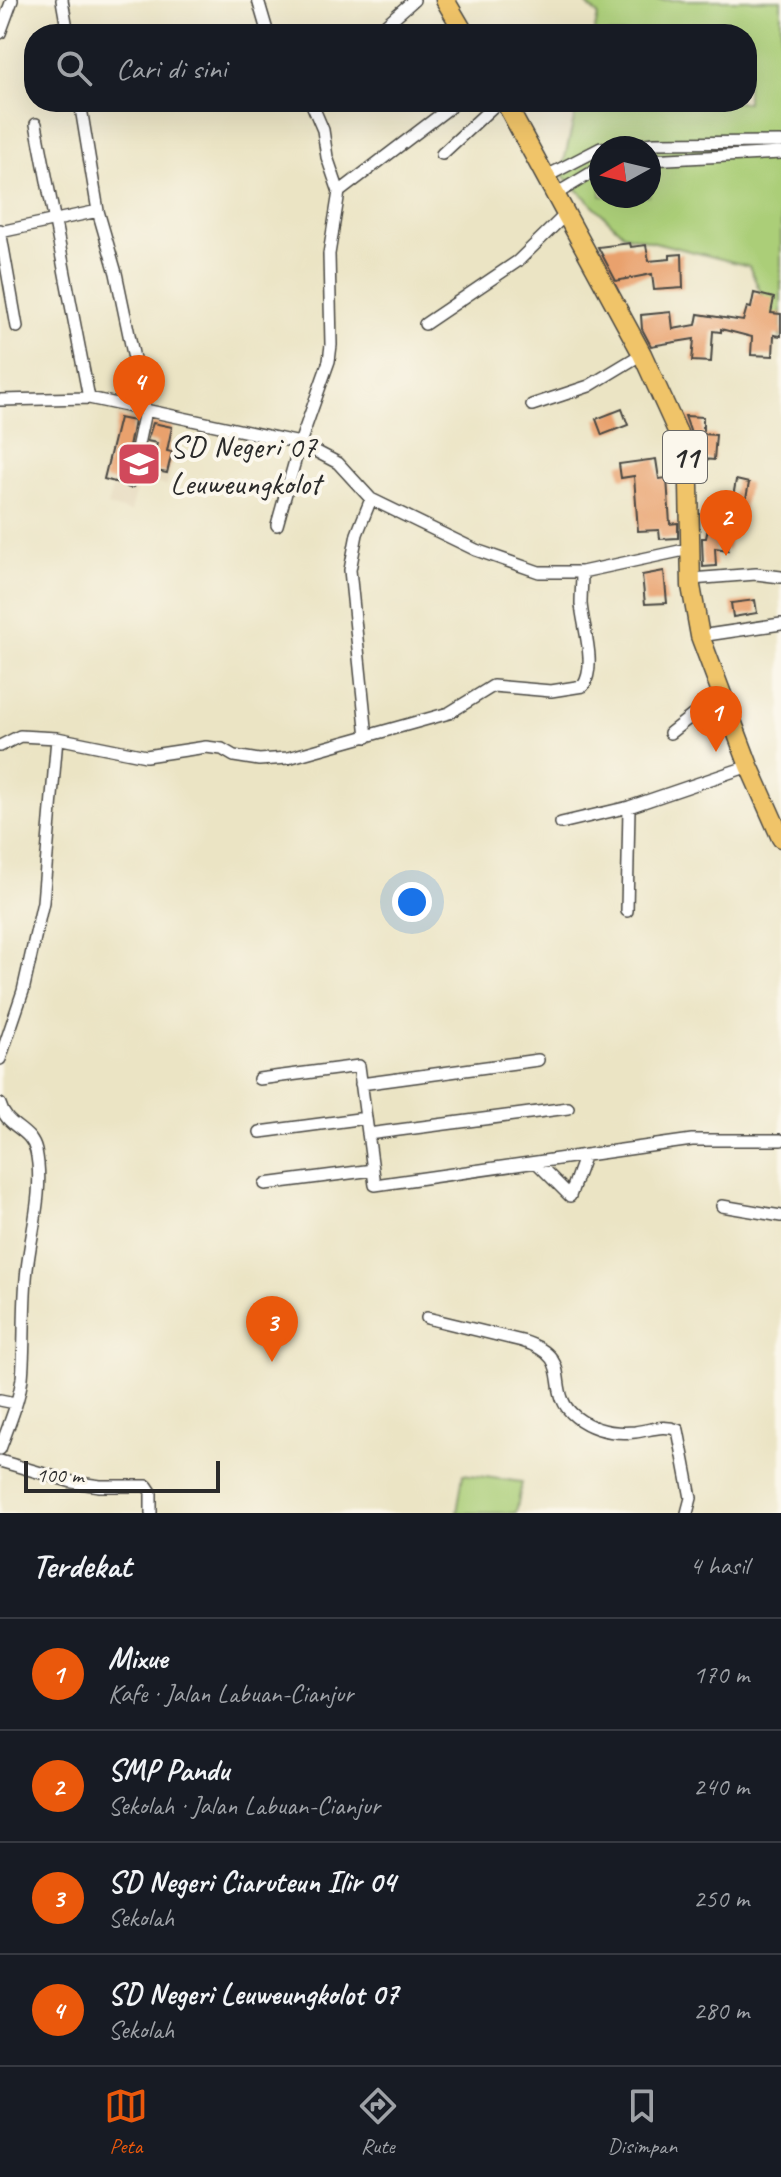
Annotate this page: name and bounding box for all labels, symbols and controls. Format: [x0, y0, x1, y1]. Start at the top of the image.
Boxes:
search box [24, 24, 757, 112]
icon: search [52, 46, 96, 90]
text: Cari di sini [116, 49, 227, 87]
north arrow [589, 136, 661, 208]
pin: 4 [113, 355, 165, 421]
place label: SD Negeri 07 Leuweungkolot [170, 426, 325, 504]
road number: 11 [663, 431, 707, 483]
school or university icon: SD Negeri 07 Leuweungkolot [115, 440, 163, 488]
pin: 2 [700, 490, 752, 556]
pin: 1 [690, 686, 742, 752]
your location [392, 882, 432, 922]
pin: 3 [246, 1296, 298, 1362]
scale bar [24, 1457, 220, 1493]
text: 100 m [36, 1461, 83, 1489]
text: Terdekat [32, 1544, 131, 1587]
text: 4 hasil [689, 1549, 749, 1582]
text: Mixue [108, 1639, 167, 1677]
text: 1 [52, 1658, 64, 1691]
text: 170 m [693, 1658, 749, 1691]
text: Kafe · Jalan Labuan-Cianjur [108, 1677, 353, 1710]
text: SMP Pandu [108, 1751, 229, 1789]
text: 2 [52, 1770, 64, 1803]
text: 240 m [693, 1770, 749, 1803]
text: Sekolah · Jalan Labuan-Cianjur [108, 1789, 380, 1822]
text: SD Negeri Ciaruteun Ilir 04 [108, 1863, 396, 1901]
text: 3 [52, 1882, 64, 1915]
text: 250 m [693, 1882, 749, 1915]
text: Sekolah [108, 1901, 174, 1934]
text: SD Negeri Leuweungkolot 07 [108, 1975, 398, 2013]
text: 4 [52, 1994, 64, 2027]
text: 280 m [693, 1994, 749, 2027]
text: Sekolah [108, 2013, 174, 2046]
tab: Peta [104, 2084, 148, 2160]
tab: Rute [356, 2084, 400, 2160]
tab: Disimpan [608, 2084, 677, 2160]

